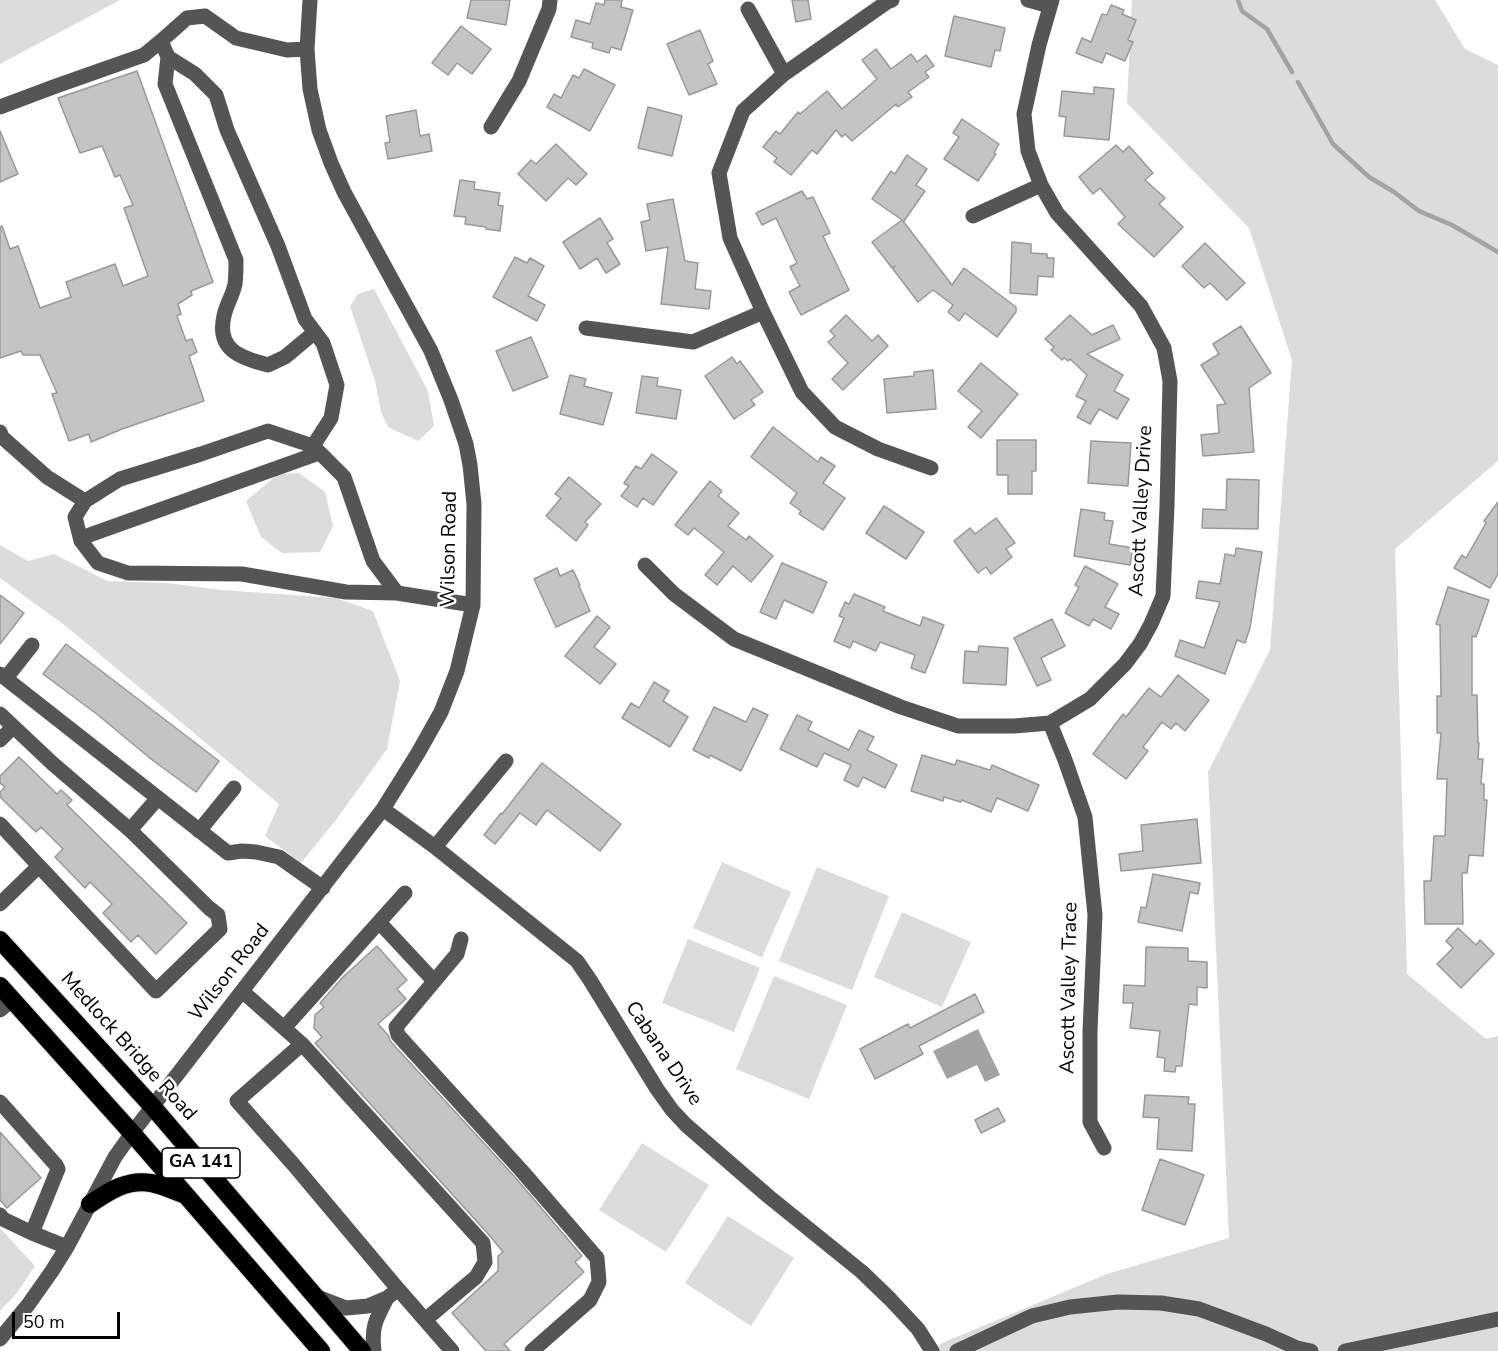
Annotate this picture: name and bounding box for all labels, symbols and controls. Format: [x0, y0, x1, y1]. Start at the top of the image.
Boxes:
street label: Ascott Valley Drive [1126, 425, 1158, 597]
street label: Wilson Road [437, 491, 463, 607]
street label: Ascott Valley Trace [1057, 902, 1083, 1074]
street label: Wilson Road [185, 920, 275, 1026]
street label: Medlock Bridge Road [55, 968, 201, 1126]
street label: Cabana Drive [619, 997, 707, 1111]
road number: GA 141 [162, 1148, 240, 1178]
scale bar [15, 1300, 123, 1338]
text: 50 m [23, 1310, 65, 1334]

